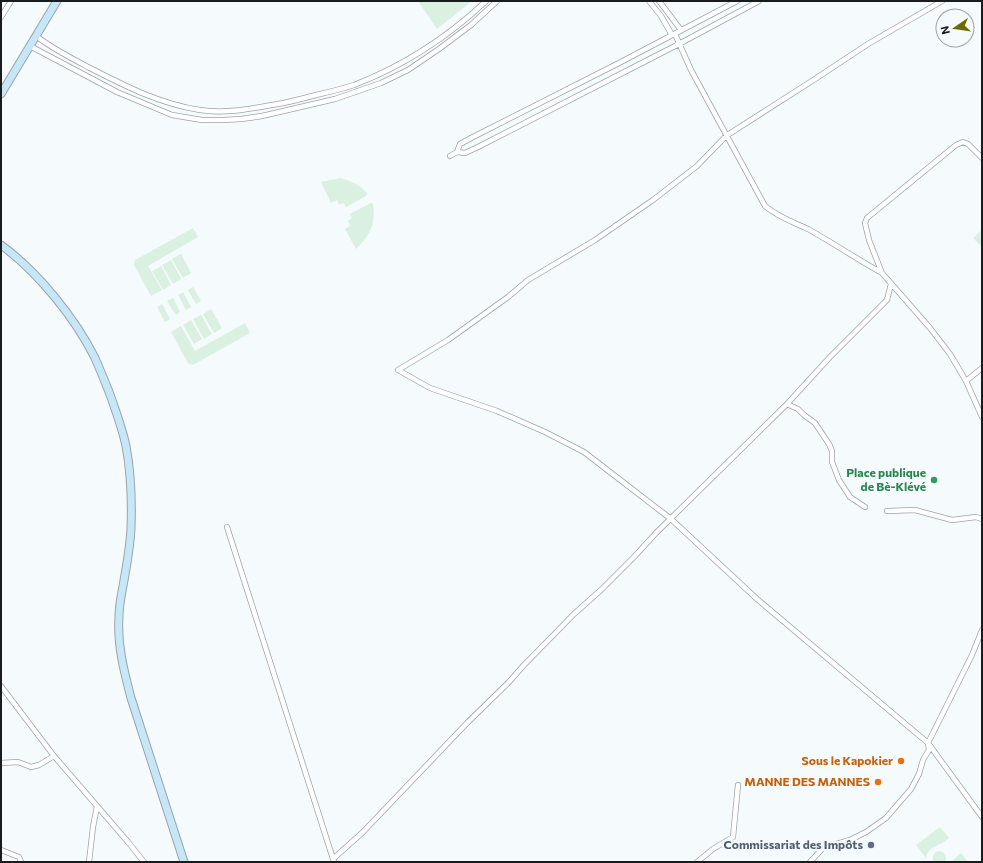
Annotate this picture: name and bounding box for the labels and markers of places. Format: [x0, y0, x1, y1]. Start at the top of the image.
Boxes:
place label: Place publique de Bè-Klévé [846, 465, 926, 493]
marker: Place publique de Bè-Klévé [929, 475, 939, 485]
place label: Sous le Kapokier [802, 753, 893, 767]
marker: Sous le Kapokier [896, 756, 906, 766]
place label: MANNE DES MANNES [744, 774, 870, 788]
marker: MANNE DES MANNES [873, 777, 883, 787]
place label: Commissariat des Impôts [724, 837, 863, 851]
marker: Commissariat des Impôts [866, 840, 876, 850]

